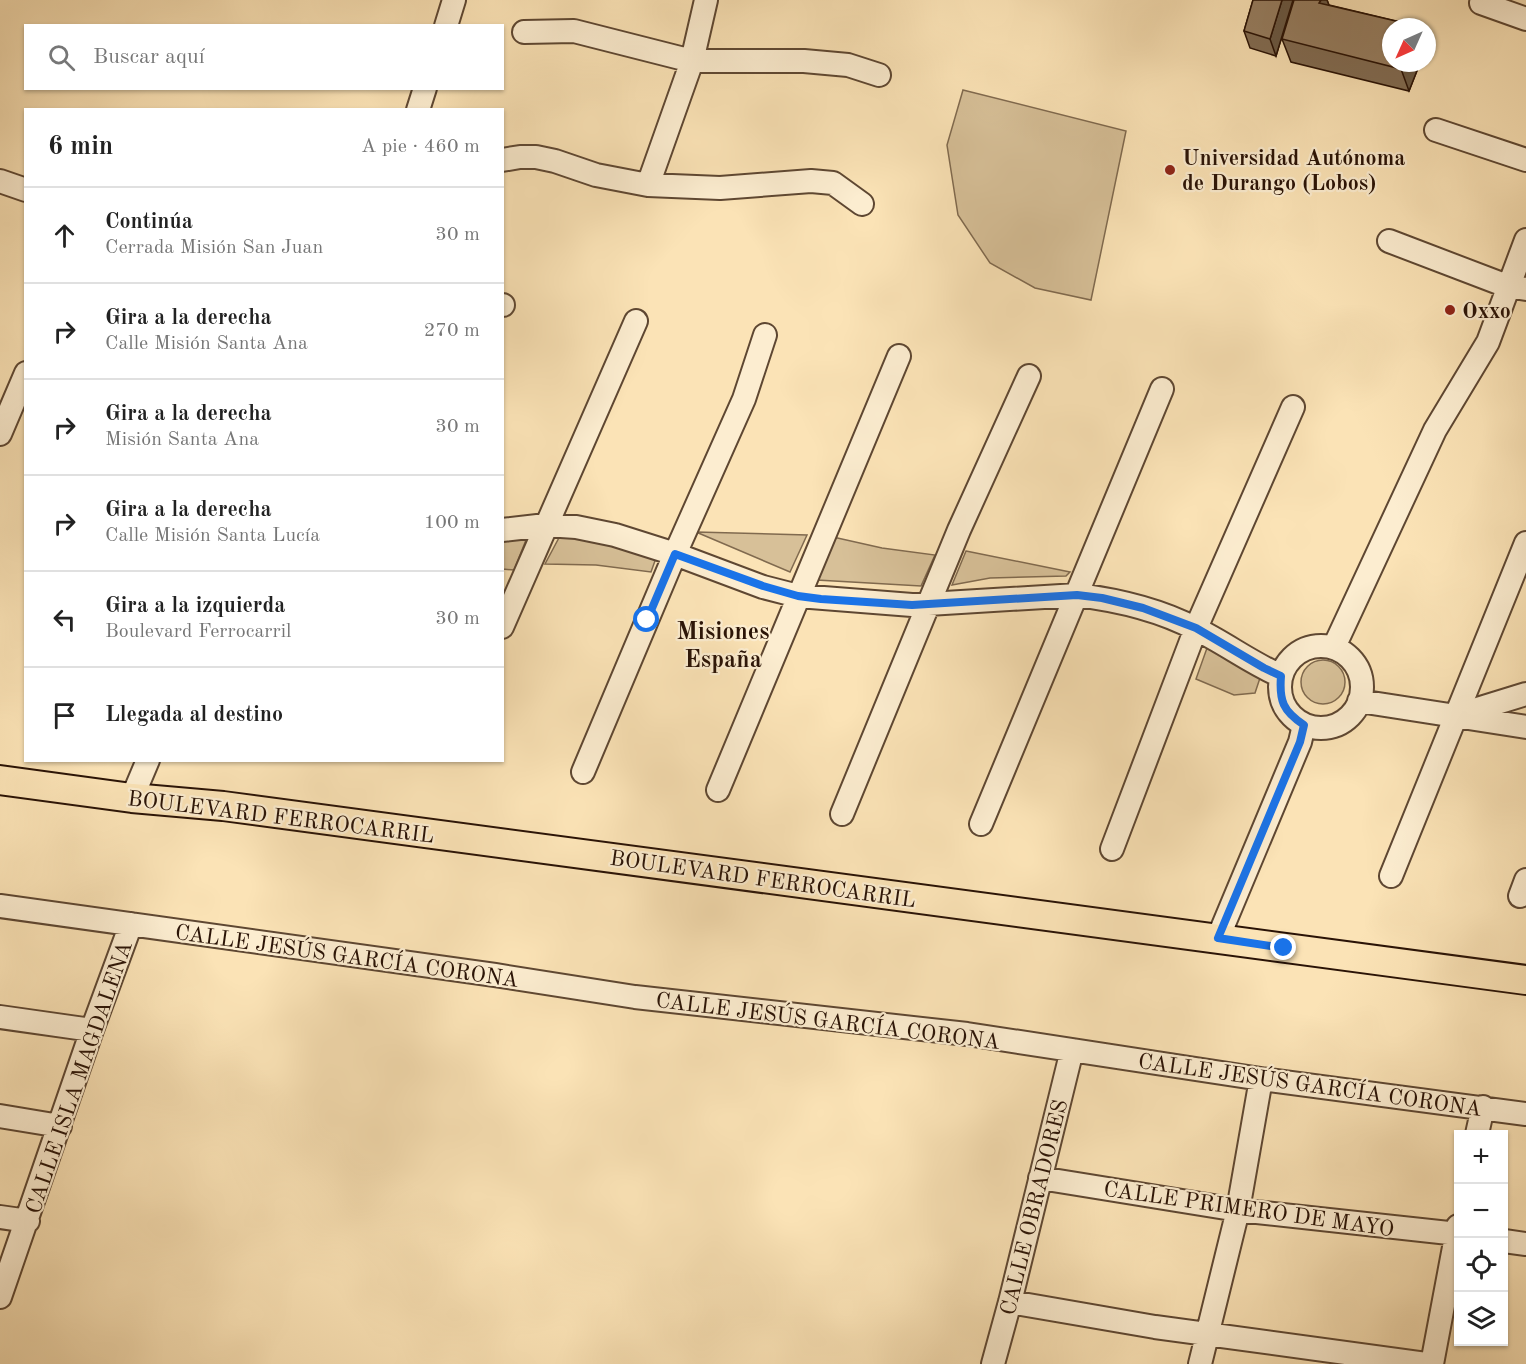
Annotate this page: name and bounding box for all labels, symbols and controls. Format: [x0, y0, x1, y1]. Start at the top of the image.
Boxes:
north arrow [1382, 18, 1436, 72]
search box [24, 24, 504, 90]
icon: search [45, 41, 78, 74]
text: Buscar aquí [93, 46, 205, 68]
text: 6 min [48, 134, 113, 160]
text: A pie · 460 m [361, 137, 480, 157]
place label: Universidad Autónoma de Durango (Lobos) [1182, 148, 1405, 195]
marker: Universidad Autónoma de Durango (Lobos) [1163, 163, 1177, 177]
text: Continúa [105, 211, 193, 233]
icon: ahead [48, 219, 81, 252]
text: 30 m [435, 225, 480, 245]
text: Cerrada Misión San Juan [105, 238, 323, 258]
place label: Oxxo [1462, 301, 1511, 323]
marker: Oxxo [1443, 303, 1457, 317]
text: Gira a la derecha [105, 307, 272, 329]
icon: right [48, 315, 81, 348]
text: 270 m [424, 321, 480, 341]
text: Calle Misión Santa Ana [105, 334, 308, 354]
text: Gira a la derecha [105, 403, 272, 425]
icon: right [48, 411, 81, 444]
text: 30 m [435, 417, 480, 437]
text: Misión Santa Ana [105, 430, 259, 450]
text: Gira a la derecha [105, 499, 272, 521]
icon: right [48, 507, 81, 540]
text: 100 m [424, 513, 480, 533]
text: Calle Misión Santa Lucía [105, 526, 320, 546]
text: Gira a la izquierda [105, 595, 285, 617]
icon: left [48, 603, 81, 636]
route start [633, 606, 659, 632]
text: 30 m [435, 609, 480, 629]
district label: Misiones España [677, 621, 769, 673]
text: Boulevard Ferrocarril [105, 622, 291, 642]
icon: arrive [48, 699, 81, 732]
text: Llegada al destino [105, 704, 283, 726]
street label: BOULEVARD FERROCARRIL [126, 788, 435, 848]
street label: BOULEVARD FERROCARRIL [608, 848, 917, 912]
street label: CALLE JESÚS GARCÍA CORONA [173, 918, 521, 992]
route end [1270, 934, 1296, 960]
street label: CALLE ISLA MAGDALENA [23, 938, 137, 1217]
street label: CALLE JESÚS GARCÍA CORONA [654, 986, 1002, 1054]
street label: CALLE JESÚS GARCÍA CORONA [1136, 1047, 1484, 1121]
street label: CALLE OBRADORES [997, 1097, 1072, 1318]
map controls [1454, 1130, 1508, 1346]
button: + [1454, 1130, 1508, 1184]
street label: CALLE PRIMERO DE MAYO [1102, 1179, 1395, 1241]
button: − [1454, 1184, 1508, 1238]
button: locate [1454, 1238, 1508, 1292]
button: layers [1454, 1292, 1508, 1346]

